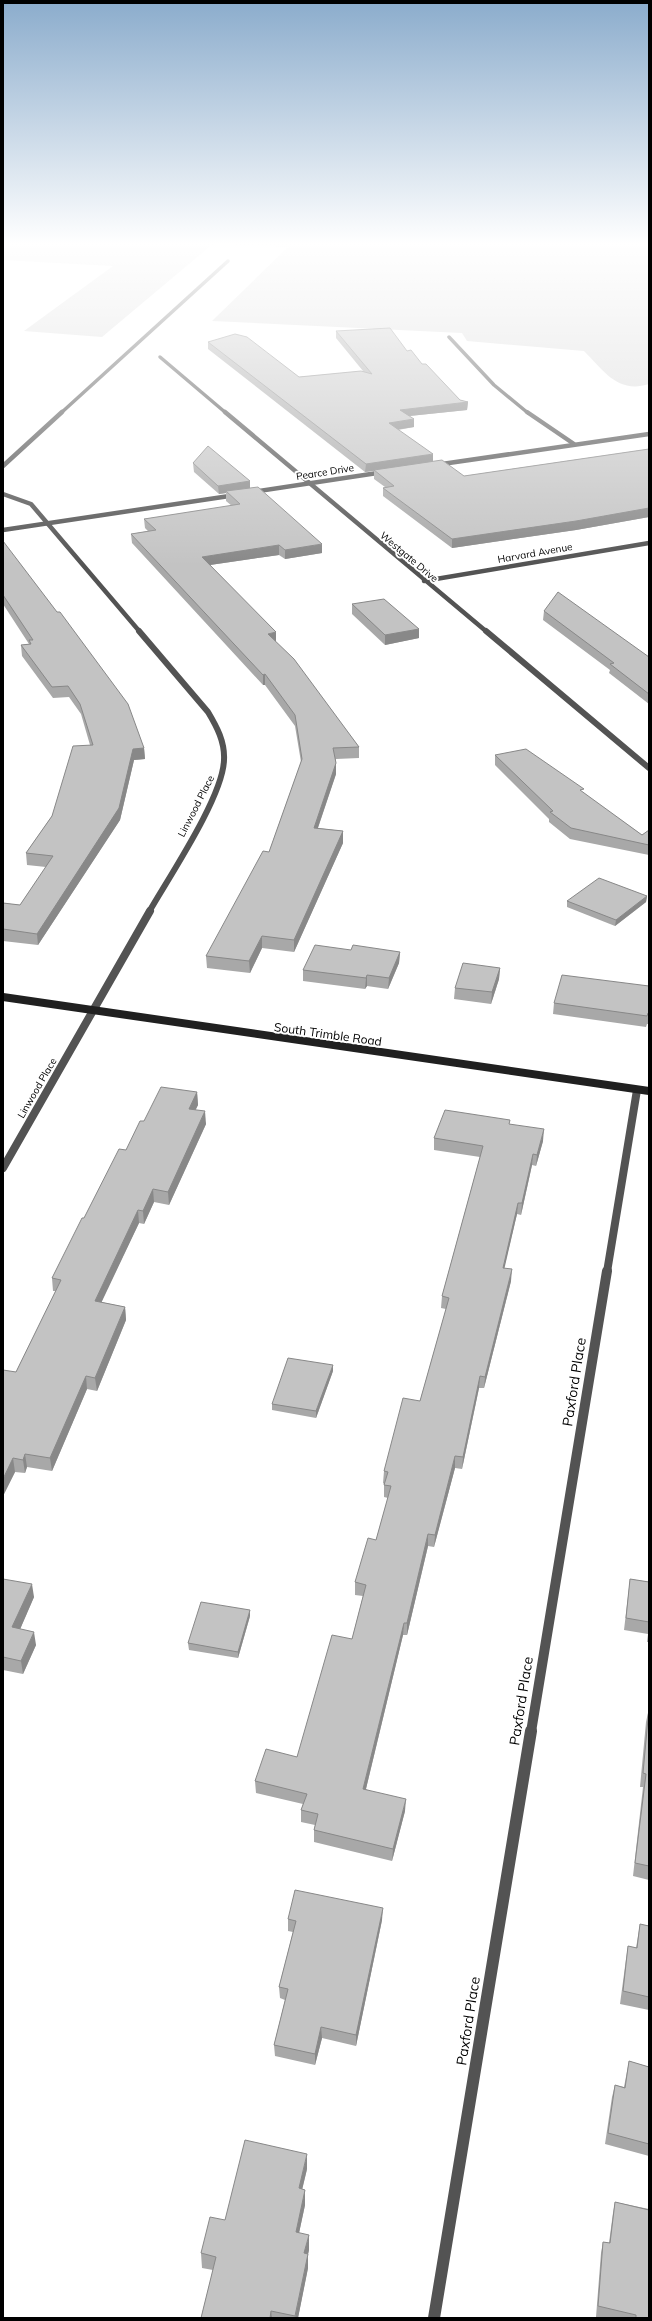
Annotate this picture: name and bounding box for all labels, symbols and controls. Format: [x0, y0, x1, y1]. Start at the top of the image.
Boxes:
street label: Pearce Drive [295, 461, 355, 483]
street label: Westgate Drive [377, 529, 441, 585]
street label: Harvard Avenue [497, 540, 573, 566]
street label: Linwood Place [175, 773, 217, 839]
street label: South Trimble Road [273, 1019, 383, 1049]
street label: Linwood Place [15, 1056, 59, 1120]
street label: Paxford Place [558, 1336, 590, 1428]
street label: Paxford Place [505, 1655, 537, 1747]
street label: Paxford Place [452, 1975, 484, 2067]

